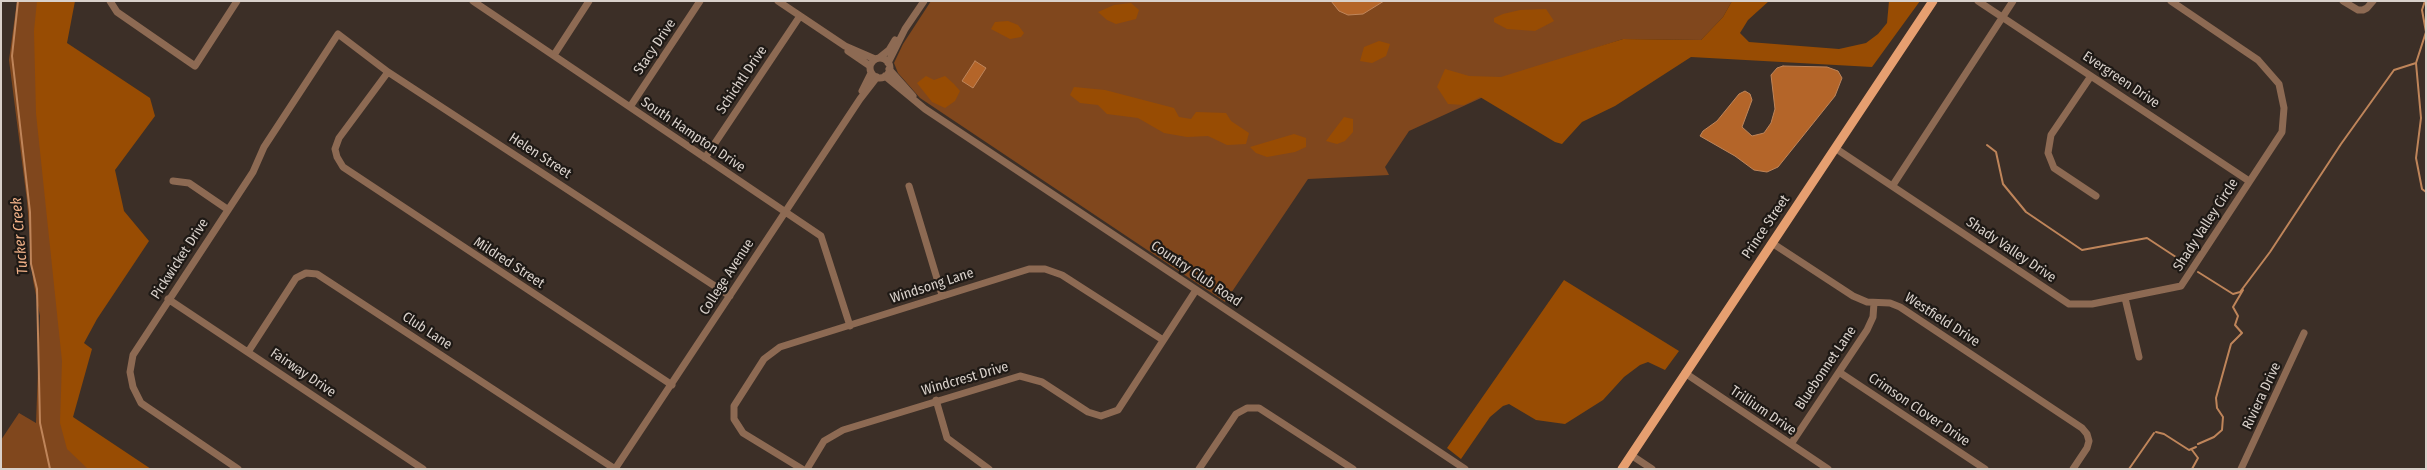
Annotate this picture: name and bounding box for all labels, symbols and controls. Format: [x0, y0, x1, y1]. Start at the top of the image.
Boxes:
street label: Stacy Drive [630, 16, 680, 78]
street label: Schichtl Drive [713, 43, 771, 117]
street label: Evergreen Drive [2079, 48, 2163, 112]
street label: South Hampton Drive [638, 94, 748, 176]
street label: Helen Street [506, 130, 574, 182]
street label: Shady Valley Circle [2170, 176, 2242, 274]
street label: Prince Street [1739, 192, 1793, 262]
water label: Tucker Creek [8, 197, 32, 275]
street label: Shady Valley Drive [1963, 214, 2059, 286]
street label: Pickwicket Drive [148, 215, 212, 303]
street label: Mildred Street [470, 234, 548, 292]
street label: College Avenue [696, 236, 758, 318]
street label: Country Club Road [1148, 237, 1244, 311]
street label: Windsong Lane [888, 265, 976, 307]
street label: Westfield Drive [1901, 290, 1983, 350]
street label: Club Lane [399, 309, 455, 353]
street label: Bluebonnet Lane [1792, 323, 1860, 413]
street label: Fairway Drive [267, 345, 339, 401]
street label: Windcrest Drive [920, 359, 1010, 399]
street label: Riviera Drive [2239, 360, 2285, 432]
street label: Crimson Clover Drive [1865, 370, 1973, 450]
street label: Trillium Drive [1727, 383, 1799, 439]

